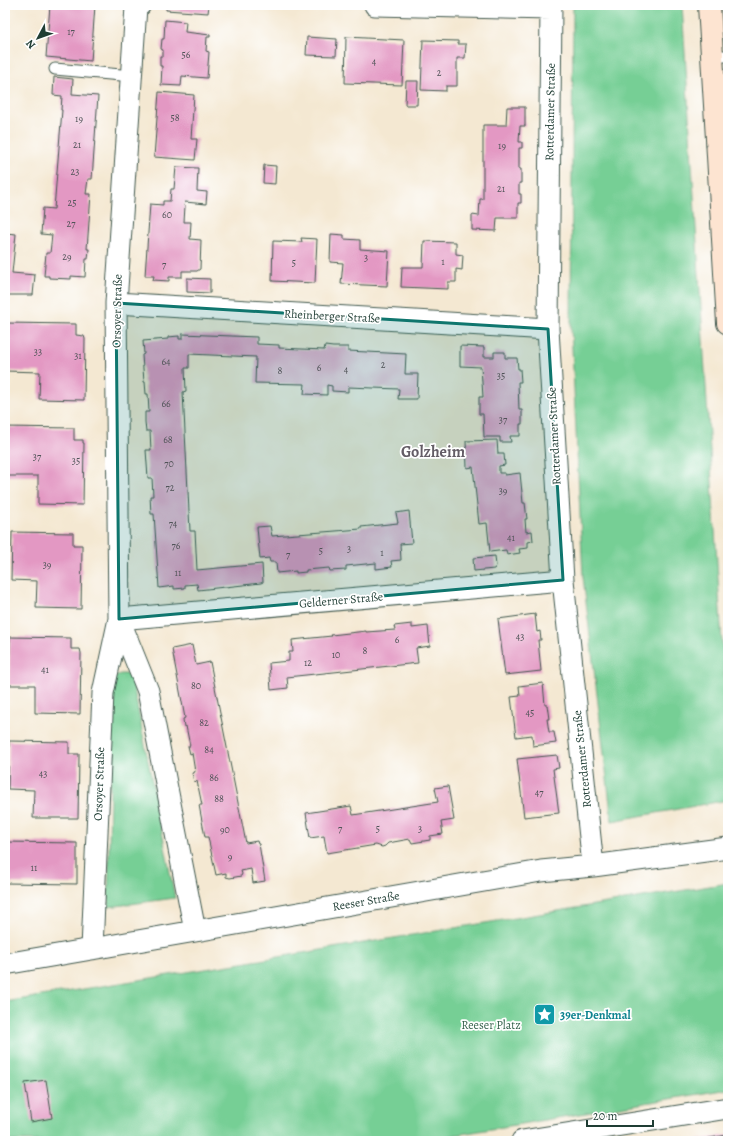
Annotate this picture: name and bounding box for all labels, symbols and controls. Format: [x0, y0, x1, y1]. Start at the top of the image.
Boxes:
north arrow [18, 18, 58, 58]
house number: 17 [67, 25, 76, 38]
text: N [23, 36, 39, 52]
house number: 56 [182, 48, 191, 61]
house number: 4 [372, 55, 377, 68]
street label: Rotterdamer Straße [541, 63, 559, 161]
house number: 2 [437, 66, 442, 79]
house number: 58 [170, 111, 180, 124]
house number: 19 [75, 112, 83, 125]
house number: 21 [73, 138, 82, 151]
house number: 19 [498, 139, 506, 152]
house number: 23 [71, 165, 79, 178]
house number: 21 [497, 182, 506, 195]
house number: 25 [67, 196, 77, 209]
house number: 60 [162, 208, 172, 221]
house number: 27 [67, 217, 76, 230]
house number: 29 [62, 250, 72, 263]
house number: 3 [364, 251, 368, 264]
house number: 1 [441, 255, 445, 268]
house number: 5 [292, 256, 296, 269]
house number: 7 [162, 258, 167, 271]
street label: Orsoyer Straße [108, 274, 126, 348]
street label: Rheinberger Straße [284, 305, 380, 327]
house number: 33 [34, 345, 42, 358]
house number: 31 [74, 349, 82, 362]
house number: 64 [161, 355, 171, 368]
house number: 2 [381, 358, 386, 371]
house number: 6 [317, 361, 322, 374]
house number: 4 [344, 363, 349, 376]
house number: 8 [278, 364, 283, 377]
house number: 35 [497, 369, 505, 382]
street label: Rotterdamer Straße [543, 387, 565, 485]
house number: 66 [161, 397, 171, 410]
house number: 37 [499, 413, 508, 426]
house number: 68 [163, 433, 173, 446]
district label: Golzheim [401, 441, 466, 463]
house number: 37 [33, 450, 42, 463]
house number: 35 [72, 454, 80, 467]
house number: 70 [164, 457, 174, 470]
house number: 72 [166, 481, 175, 494]
house number: 39 [499, 484, 508, 497]
house number: 74 [169, 517, 178, 530]
house number: 41 [507, 531, 516, 544]
house number: 76 [172, 539, 181, 552]
house number: 3 [347, 542, 351, 555]
house number: 5 [319, 544, 323, 557]
house number: 1 [380, 546, 384, 559]
house number: 7 [286, 548, 291, 561]
house number: 39 [43, 558, 52, 571]
house number: 11 [175, 566, 182, 579]
street label: Gelderner Straße [298, 588, 384, 612]
house number: 43 [516, 630, 524, 643]
house number: 6 [395, 633, 400, 646]
house number: 8 [363, 644, 368, 657]
house number: 10 [332, 648, 340, 661]
house number: 12 [304, 656, 312, 669]
house number: 41 [41, 663, 50, 676]
house number: 80 [191, 679, 201, 692]
house number: 45 [526, 706, 534, 719]
street label: Rotterdamer Straße [569, 709, 595, 809]
house number: 82 [199, 716, 209, 729]
house number: 84 [204, 743, 214, 756]
street label: Orsoyer Straße [90, 747, 108, 821]
house number: 43 [39, 767, 47, 780]
house number: 86 [209, 771, 219, 784]
house number: 47 [535, 786, 544, 799]
house number: 88 [214, 792, 224, 805]
house number: 7 [338, 822, 343, 835]
house number: 5 [376, 822, 380, 835]
house number: 3 [418, 822, 422, 835]
house number: 90 [220, 823, 230, 836]
house number: 9 [228, 850, 233, 863]
house number: 11 [31, 861, 38, 874]
street label: Reeser Straße [331, 887, 401, 915]
place icon: 39er-Denkmal [532, 1002, 558, 1028]
place label: 39er-Denkmal [560, 1007, 631, 1023]
park label: Reeser Platz [461, 1017, 521, 1033]
scale bar [587, 1102, 653, 1128]
text: 20 m [593, 1108, 617, 1124]

